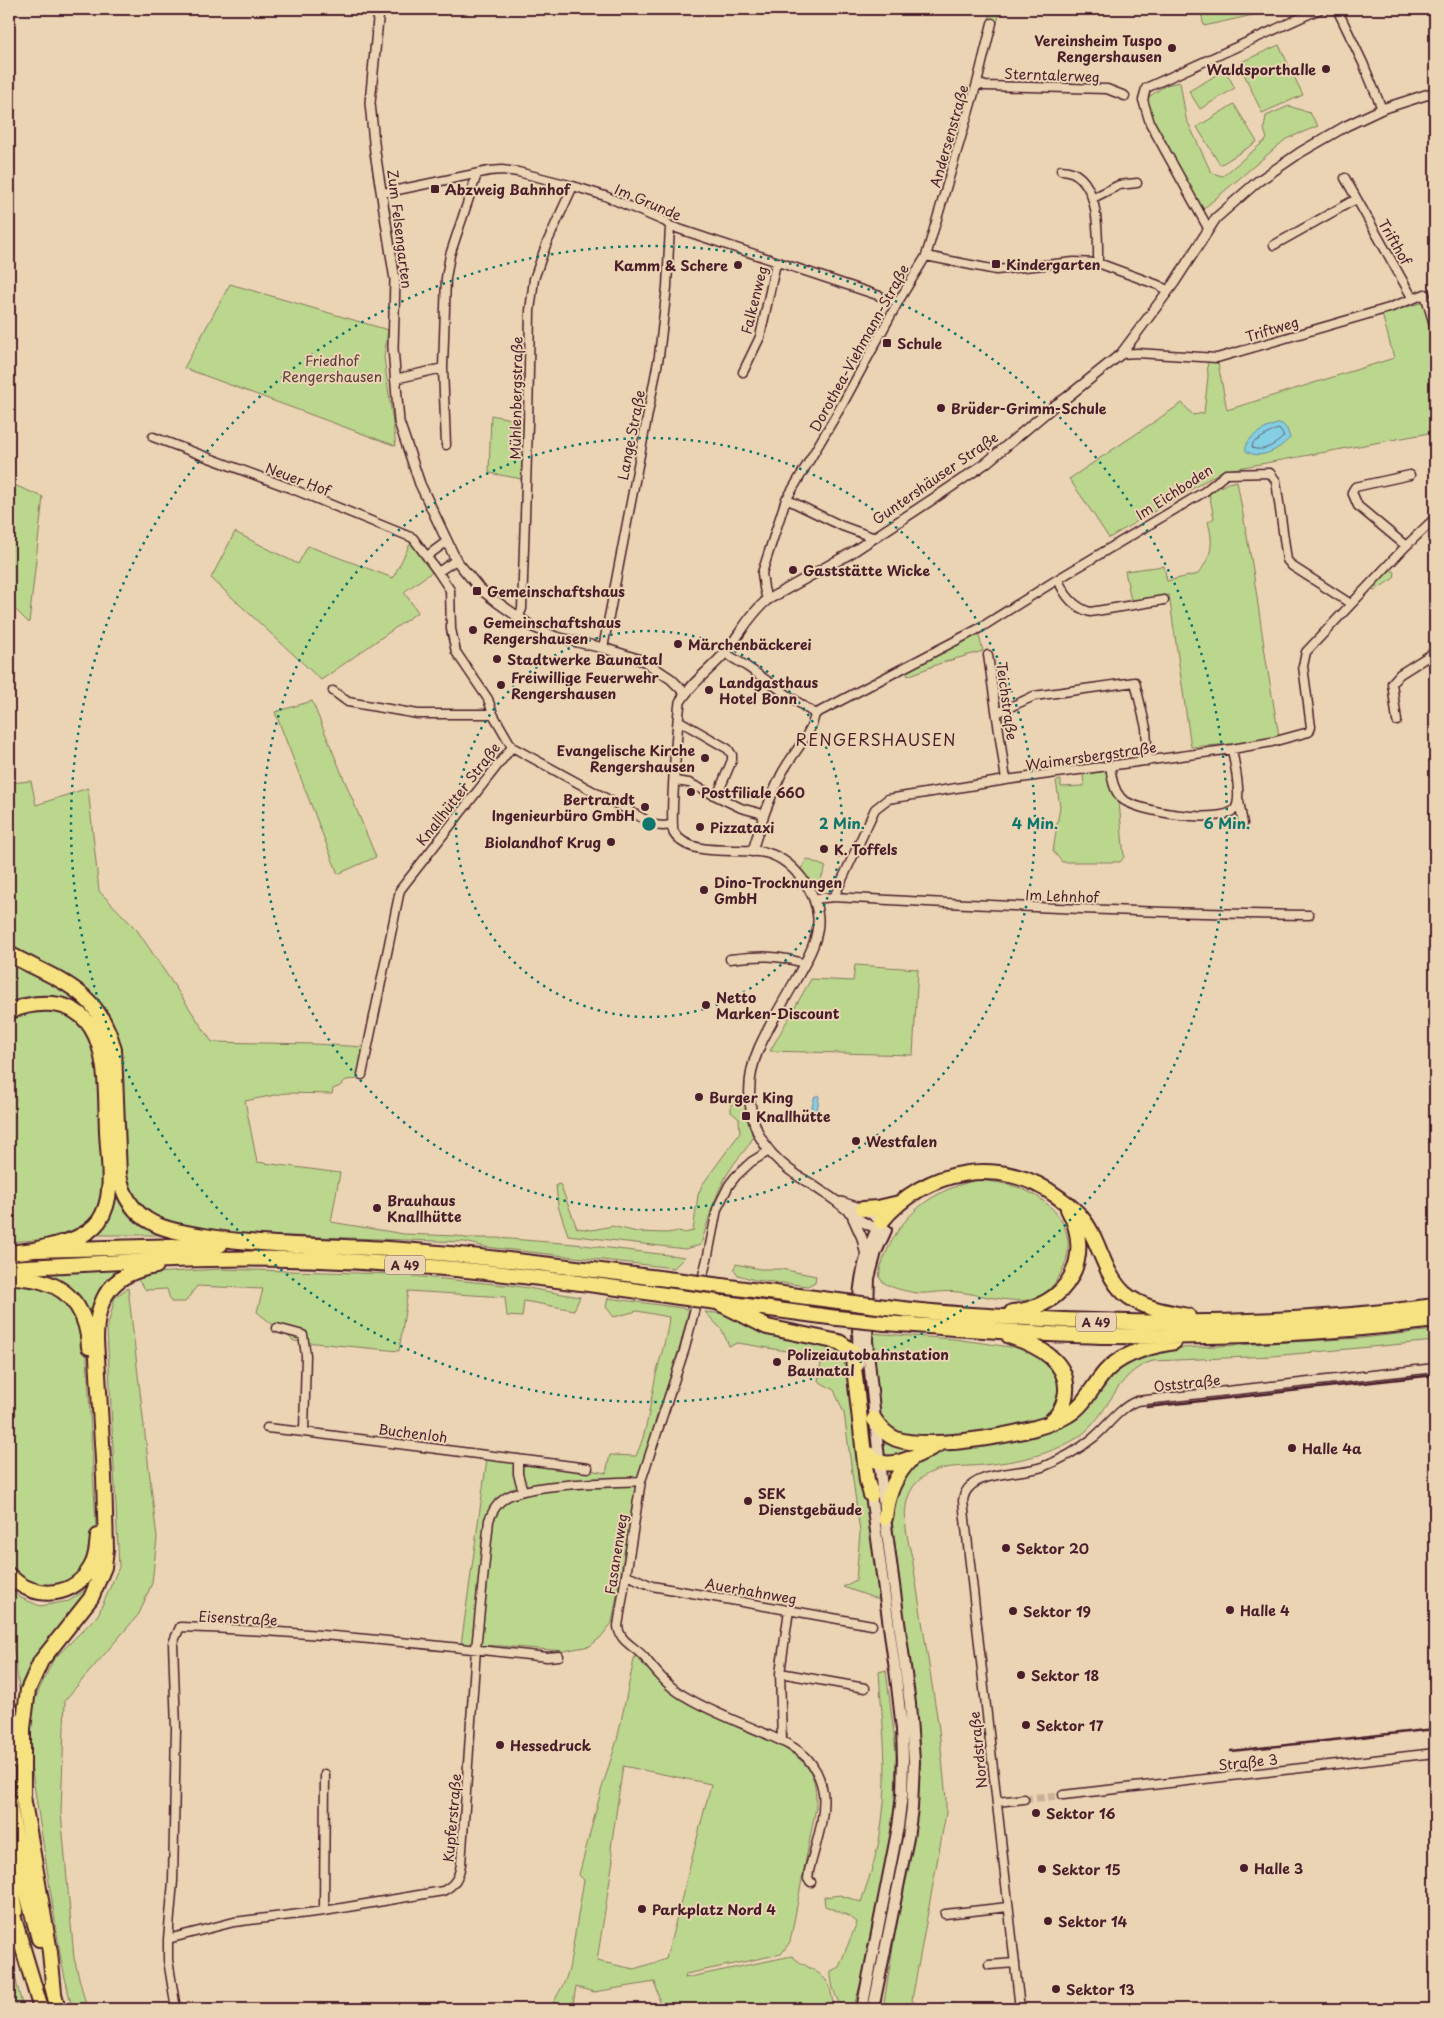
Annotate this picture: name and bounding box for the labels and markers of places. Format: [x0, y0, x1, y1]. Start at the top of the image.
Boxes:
place label: Vereinsheim Tuspo Rengershausen [1034, 30, 1162, 67]
marker: Vereinsheim Tuspo Rengershausen [1166, 42, 1178, 54]
place label: Waldsporthalle [1207, 59, 1316, 80]
marker: Waldsporthalle [1320, 63, 1332, 75]
place label: Abzweig Bahnhof [445, 179, 572, 200]
marker: Abzweig Bahnhof [429, 183, 441, 195]
place label: Kindergarten [1006, 254, 1100, 275]
place label: Kamm & Schere [614, 255, 728, 276]
marker: Kindergarten [990, 258, 1002, 270]
marker: Kamm & Schere [732, 259, 744, 271]
place label: Schule [897, 333, 942, 354]
marker: Schule [881, 337, 893, 349]
place label: Brüder-Grimm-Schule [951, 398, 1107, 419]
marker: Brüder-Grimm-Schule [935, 402, 947, 414]
place label: Gaststätte Wicke [803, 560, 930, 581]
marker: Gaststätte Wicke [787, 564, 799, 576]
place label: Gemeinschaftshaus [487, 581, 625, 602]
marker: Gemeinschaftshaus [471, 585, 483, 597]
place label: Gemeinschaftshaus Rengershausen [483, 612, 621, 649]
marker: Gemeinschaftshaus Rengershausen [467, 624, 479, 636]
place label: Märchenbäckerei [688, 634, 812, 655]
marker: Märchenbäckerei [672, 638, 684, 650]
place label: Stadtwerke Baunatal [507, 649, 663, 670]
marker: Stadtwerke Baunatal [491, 653, 503, 665]
place label: Freiwillige Feuerwehr Rengershausen [511, 667, 660, 704]
place label: Landgasthaus Hotel Bonn [719, 672, 819, 709]
marker: Freiwillige Feuerwehr Rengershausen [495, 679, 507, 691]
marker: Landgasthaus Hotel Bonn [703, 684, 715, 696]
place label: Evangelische Kirche Rengershausen [557, 740, 695, 777]
marker: Evangelische Kirche Rengershausen [699, 752, 711, 764]
place label: Postfiliale 660 [701, 782, 805, 803]
marker: Postfiliale 660 [685, 786, 697, 798]
place label: Bertrandt Ingenieurbüro GmbH [492, 789, 635, 826]
marker: Bertrandt Ingenieurbüro GmbH [639, 801, 651, 813]
centre of rings [640, 815, 658, 833]
place label: Pizzataxi [710, 817, 774, 838]
marker: Pizzataxi [694, 821, 706, 833]
place label: Biolandhof Krug [484, 832, 601, 853]
marker: Biolandhof Krug [605, 836, 617, 848]
place label: K. Toffels [834, 839, 898, 860]
marker: K. Toffels [818, 843, 830, 855]
place label: Dino-Trocknungen GmbH [714, 872, 842, 909]
marker: Dino-Trocknungen GmbH [698, 884, 710, 896]
place label: Netto Marken-Discount [716, 987, 840, 1024]
marker: Netto Marken-Discount [700, 999, 712, 1011]
place label: Burger King [709, 1087, 793, 1108]
marker: Burger King [693, 1091, 705, 1103]
place label: Knallhütte [756, 1106, 831, 1127]
marker: Knallhütte [740, 1110, 752, 1122]
place label: Westfalen [866, 1131, 937, 1152]
marker: Westfalen [850, 1135, 862, 1147]
place label: Brauhaus Knallhütte [387, 1190, 462, 1227]
marker: Brauhaus Knallhütte [371, 1202, 383, 1214]
place label: Polizeiautobahnstation Baunatal [787, 1344, 949, 1381]
marker: Polizeiautobahnstation Baunatal [771, 1356, 783, 1368]
place label: Halle 4a [1302, 1438, 1362, 1459]
marker: Halle 4a [1286, 1442, 1298, 1454]
place label: SEK Dienstgebäude [758, 1483, 862, 1520]
marker: SEK Dienstgebäude [742, 1495, 754, 1507]
place label: Sektor 20 [1016, 1538, 1089, 1559]
marker: Sektor 20 [1000, 1542, 1012, 1554]
place label: Halle 4 [1240, 1600, 1290, 1621]
place label: Sektor 19 [1023, 1601, 1091, 1622]
marker: Halle 4 [1224, 1604, 1236, 1616]
marker: Sektor 19 [1007, 1605, 1019, 1617]
place label: Sektor 18 [1031, 1665, 1100, 1686]
marker: Sektor 18 [1015, 1669, 1027, 1681]
place label: Sektor 17 [1036, 1715, 1104, 1736]
marker: Sektor 17 [1020, 1719, 1032, 1731]
place label: Hessedruck [510, 1735, 592, 1756]
marker: Hessedruck [494, 1739, 506, 1751]
place label: Sektor 16 [1046, 1803, 1116, 1824]
marker: Sektor 16 [1030, 1807, 1042, 1819]
place label: Halle 3 [1254, 1858, 1303, 1879]
place label: Sektor 15 [1052, 1859, 1121, 1880]
marker: Halle 3 [1238, 1862, 1250, 1874]
marker: Sektor 15 [1036, 1863, 1048, 1875]
place label: Parkplatz Nord 4 [652, 1899, 776, 1920]
marker: Parkplatz Nord 4 [636, 1903, 648, 1915]
place label: Sektor 14 [1058, 1911, 1128, 1932]
marker: Sektor 14 [1042, 1915, 1054, 1927]
place label: Sektor 13 [1066, 1979, 1135, 2000]
marker: Sektor 13 [1050, 1983, 1062, 1995]

